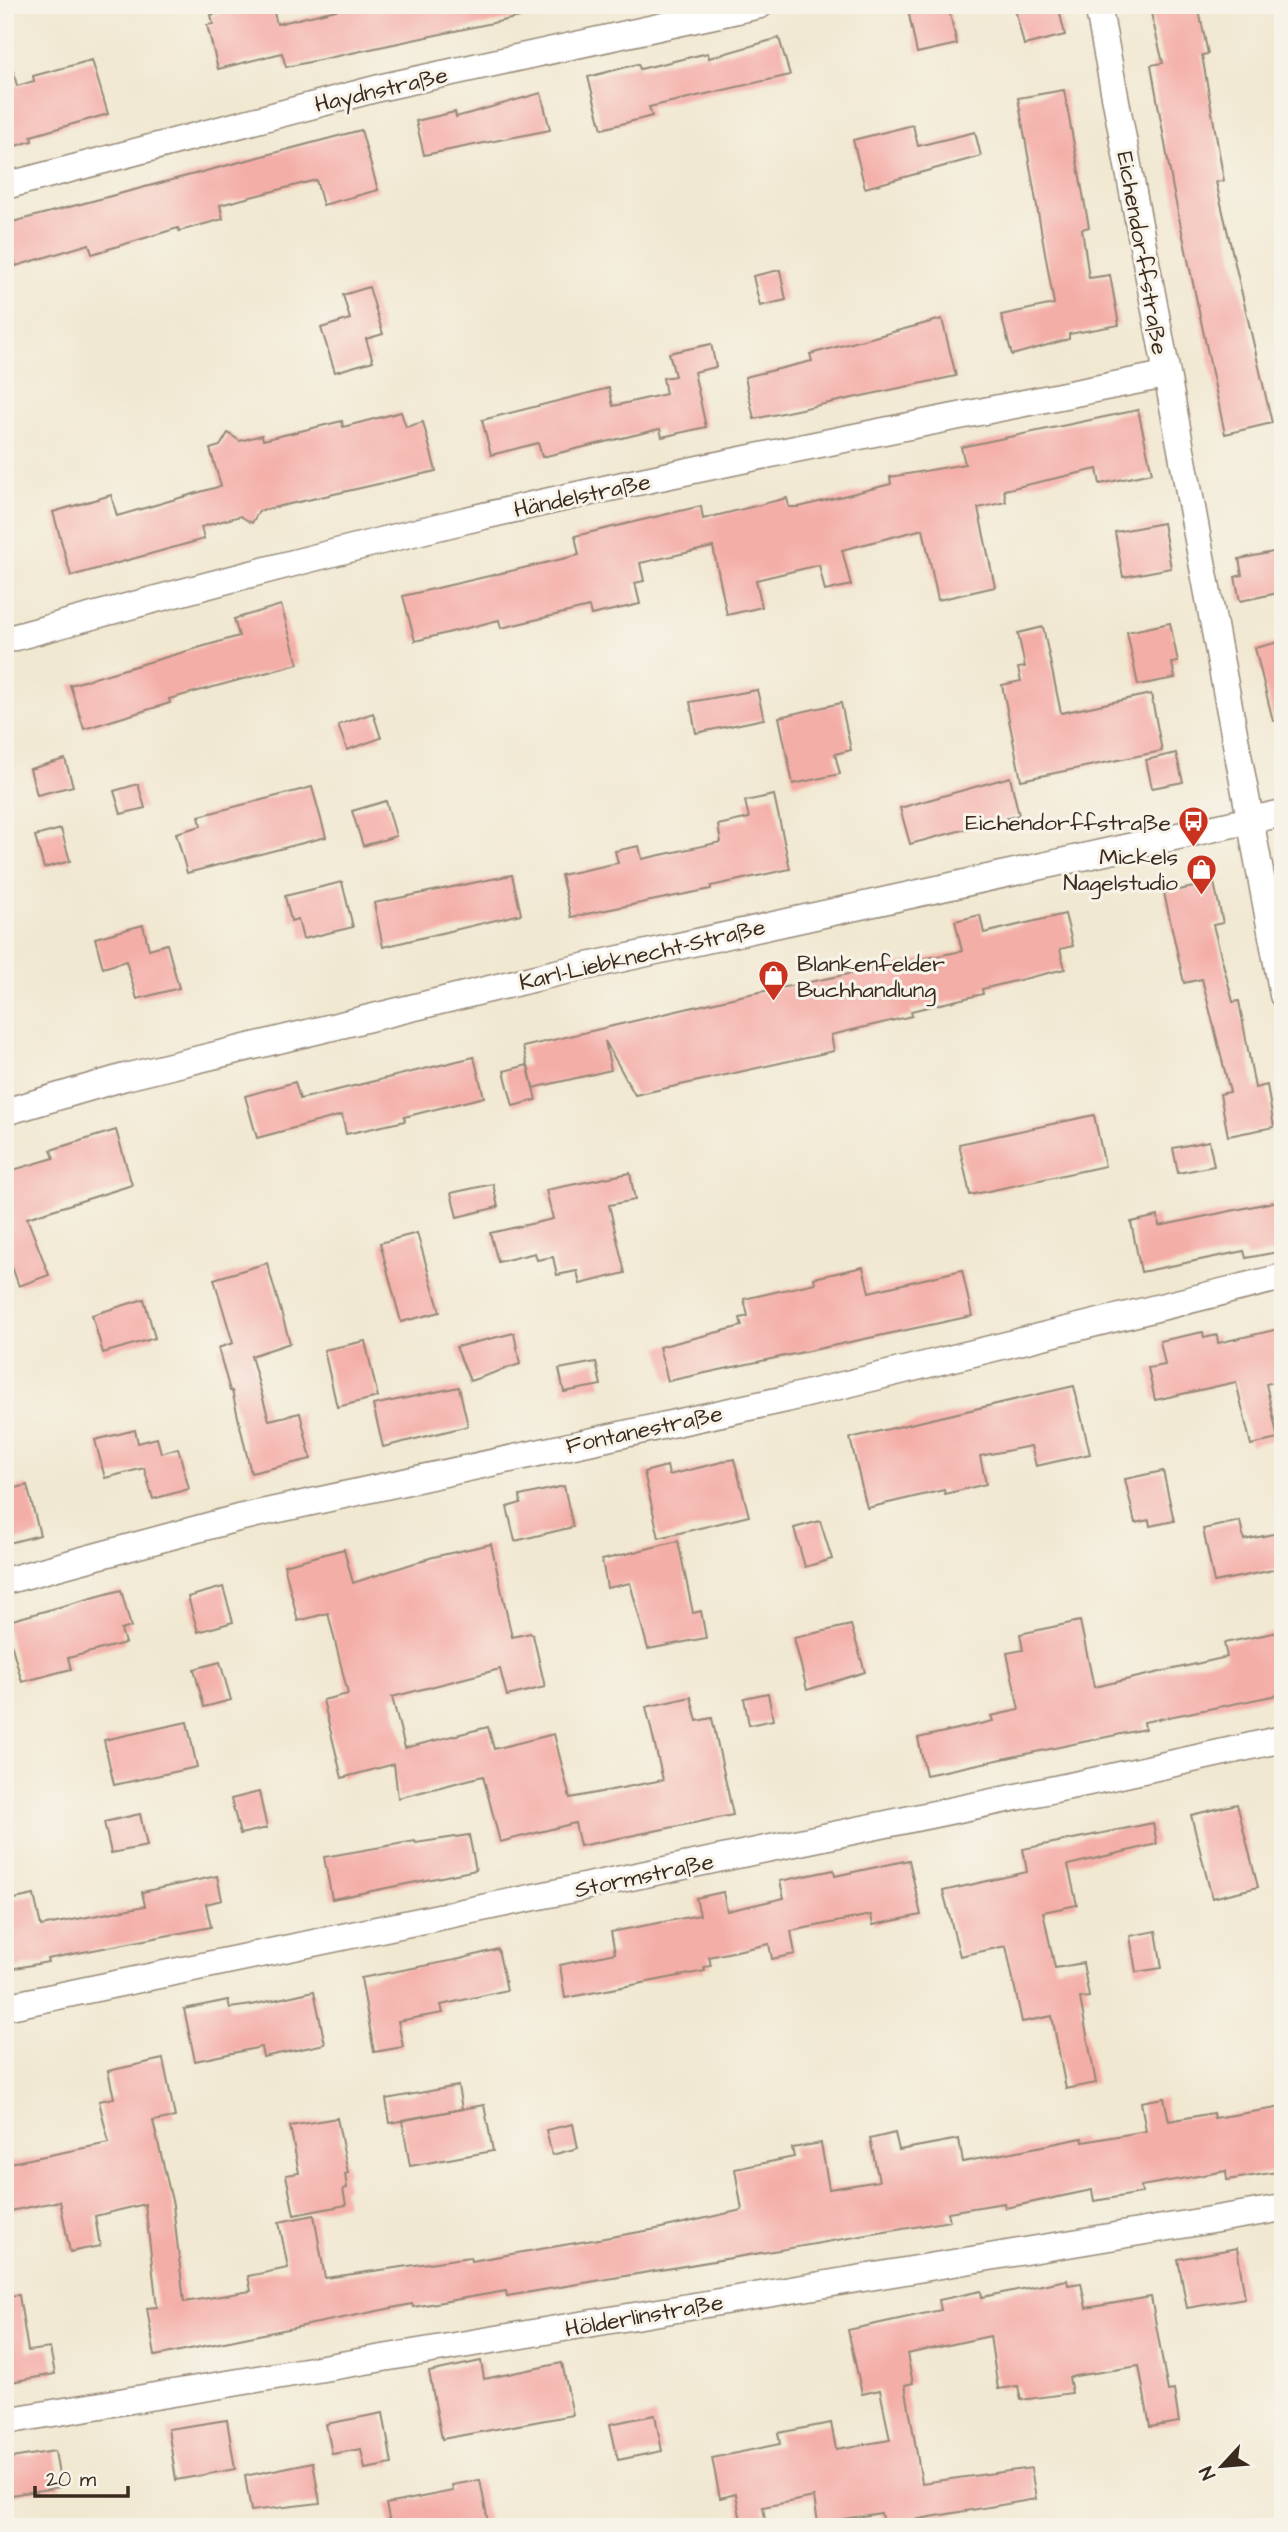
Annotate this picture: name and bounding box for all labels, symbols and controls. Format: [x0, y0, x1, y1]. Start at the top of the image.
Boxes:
street label: Haydnstraße [312, 59, 451, 122]
street label: Eichendorffstraße [1108, 149, 1176, 357]
street label: Händelstraße [511, 466, 654, 526]
bus stop icon: Eichendorffstraße [1177, 805, 1211, 849]
place label: Eichendorffstraße [965, 807, 1171, 839]
place label: Mickels Nagelstudio [1063, 841, 1178, 900]
shop icon: Mickels Nagelstudio [1184, 852, 1218, 896]
street label: Karl-Liebknecht-Straße [516, 911, 768, 999]
place label: Blankenfelder Buchhandlung [797, 948, 945, 1007]
shop icon: Blankenfelder Buchhandlung [757, 959, 791, 1003]
street label: Fontanestraße [563, 1398, 725, 1462]
street label: Stormstraße [572, 1846, 717, 1906]
street label: Hölderlinstraße [563, 2286, 726, 2346]
north arrow [1186, 2430, 1256, 2500]
scale bar [35, 2455, 128, 2499]
text: N [1193, 2461, 1223, 2484]
text: 20 m [46, 2465, 97, 2494]

